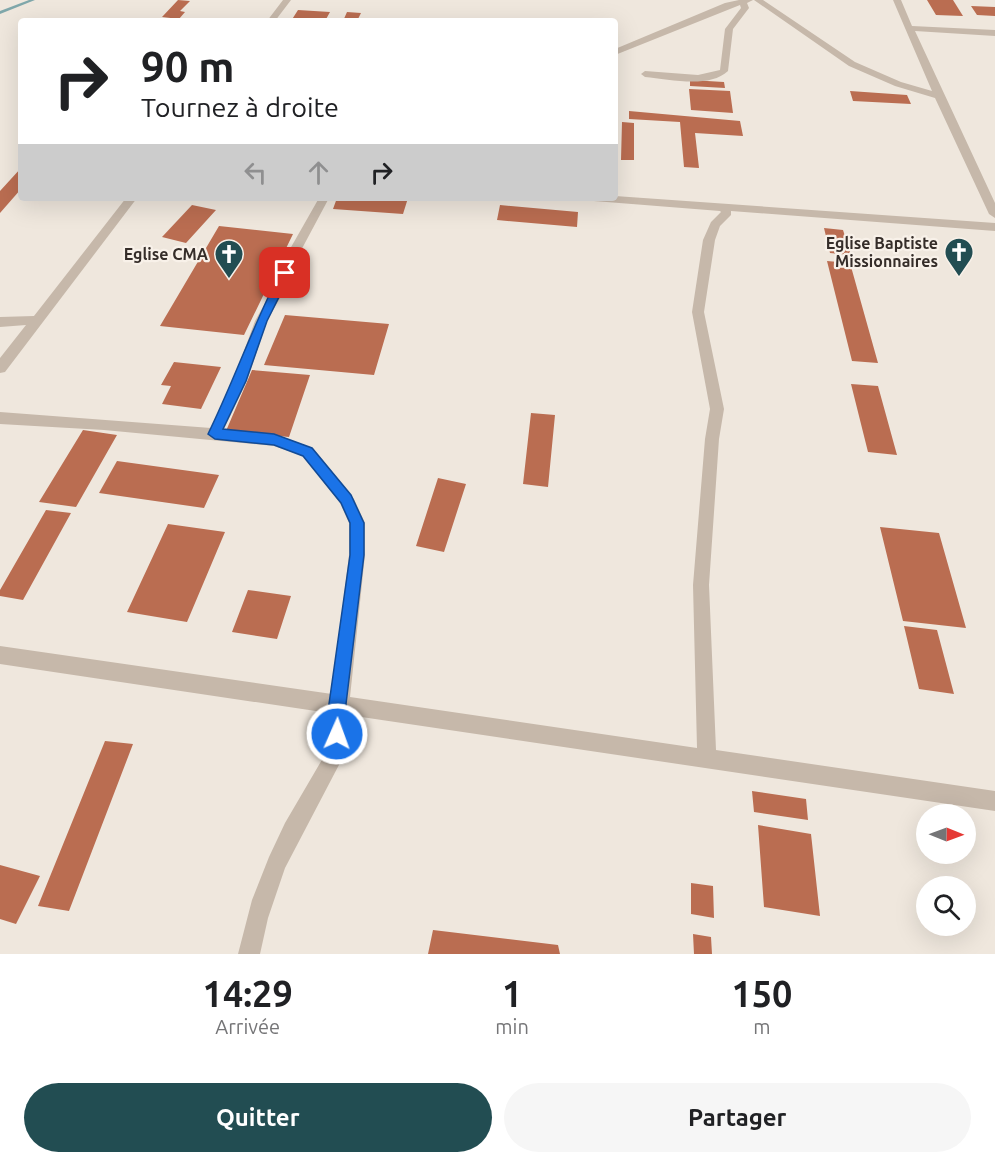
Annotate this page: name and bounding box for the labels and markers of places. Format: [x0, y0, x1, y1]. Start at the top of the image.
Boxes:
place label: Eglise Baptiste Missionnaires [826, 234, 938, 270]
church icon: Eglise Baptiste Missionnaires [943, 236, 975, 278]
church icon: Eglise CMA [213, 238, 245, 280]
place label: Eglise CMA [124, 245, 209, 263]
pin [259, 247, 310, 298]

